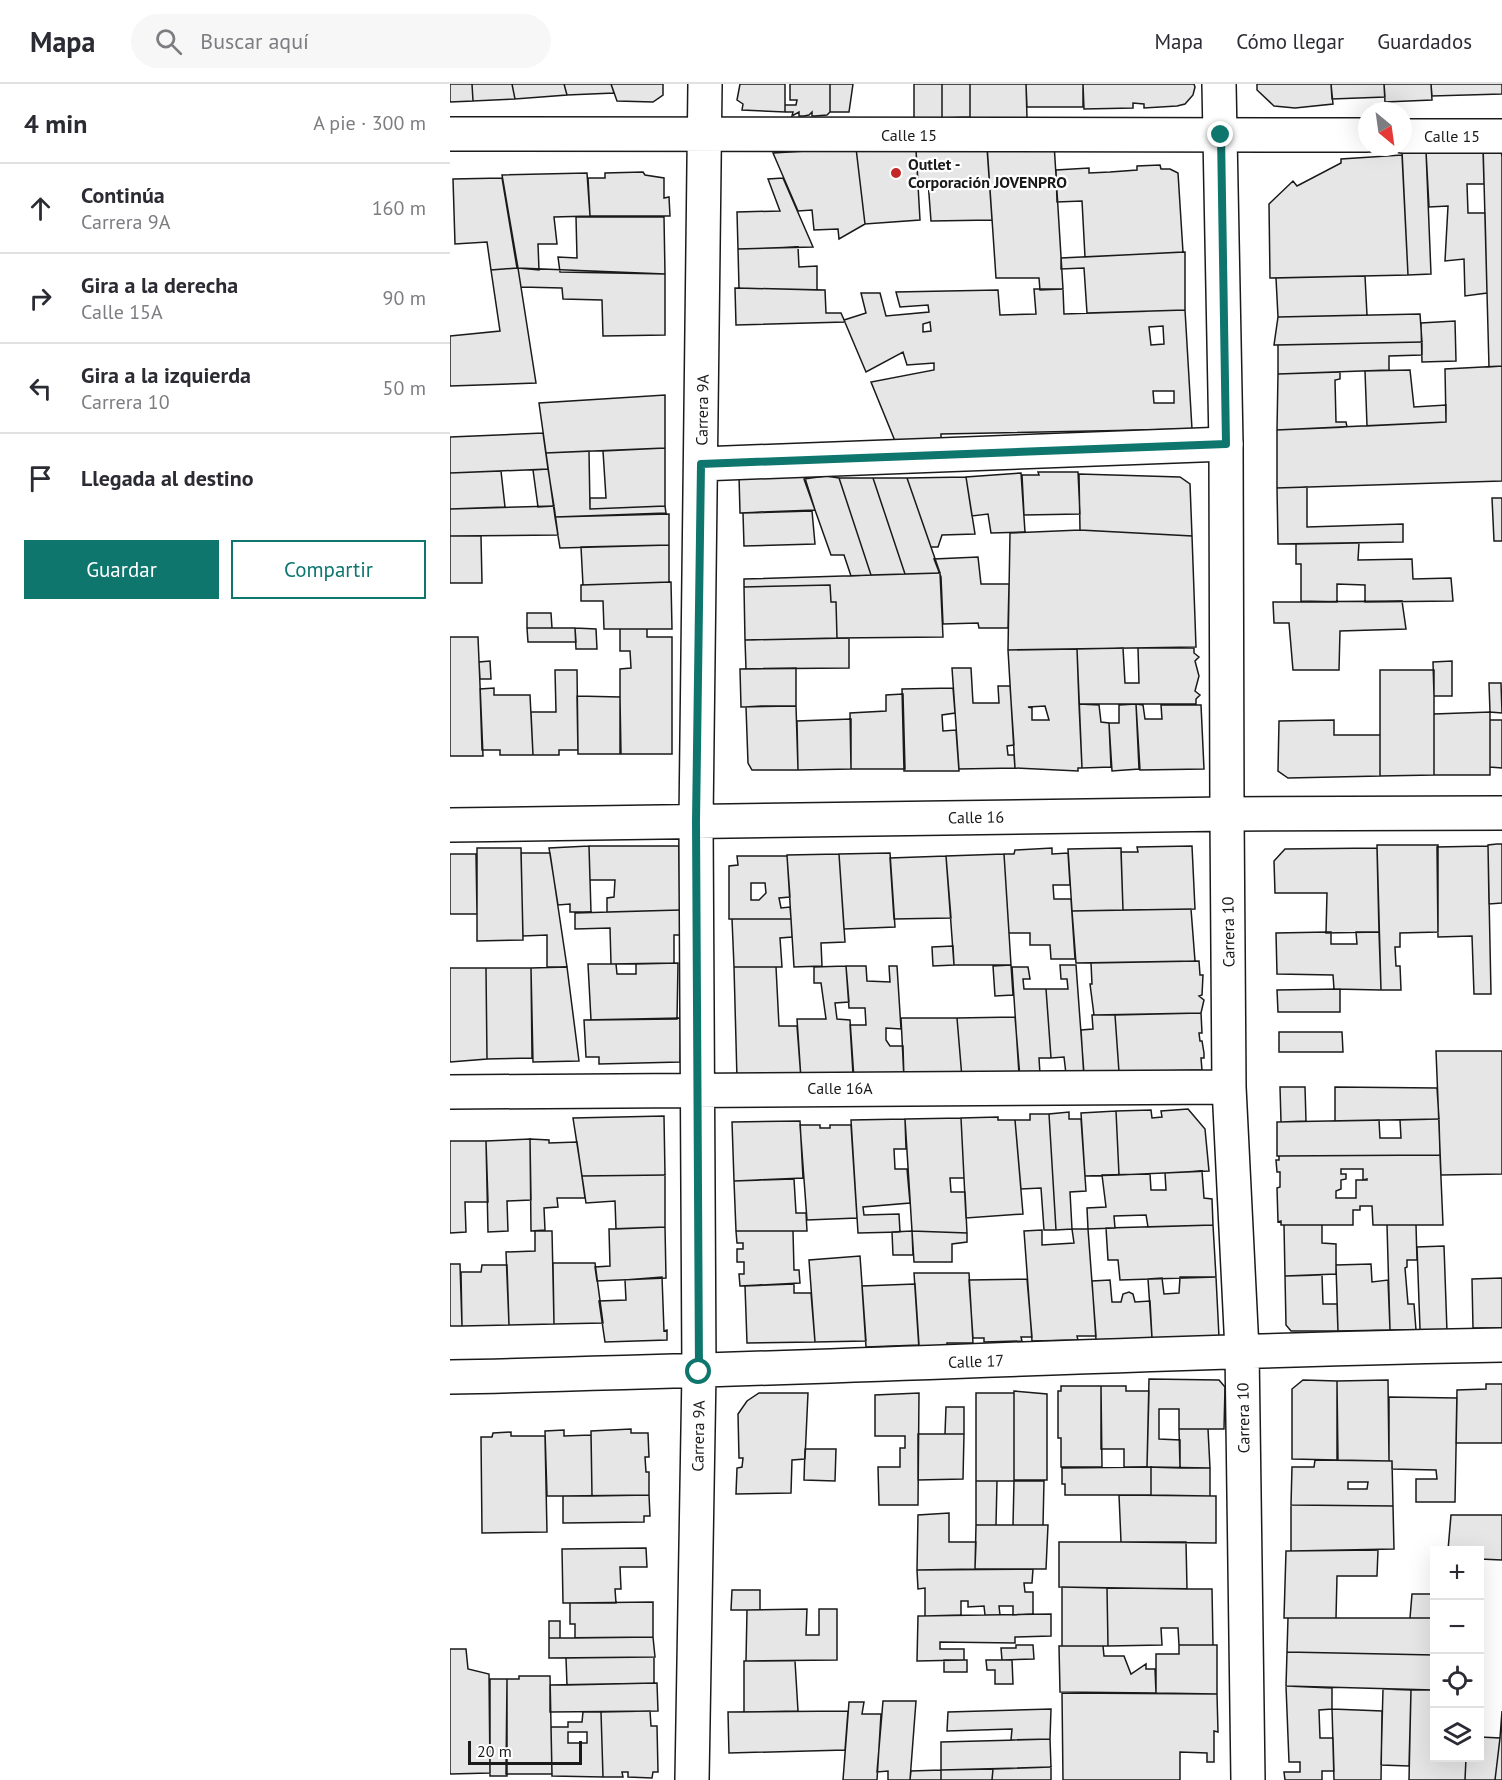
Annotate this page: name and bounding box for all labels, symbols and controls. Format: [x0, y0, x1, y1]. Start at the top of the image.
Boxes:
search box [131, 14, 551, 68]
text: Mapa [30, 23, 95, 60]
icon: search [152, 25, 185, 58]
text: Buscar aquí [200, 27, 309, 55]
text: Mapa [1154, 28, 1203, 55]
text: Cómo llegar [1236, 28, 1344, 55]
text: Guardados [1377, 28, 1472, 55]
north arrow [1358, 102, 1412, 156]
text: 4 min [24, 107, 87, 140]
text: A pie · 300 m [313, 110, 426, 136]
route end [1207, 121, 1233, 147]
street label: Calle 15 [881, 125, 937, 145]
street label: Calle 15 [1424, 126, 1480, 146]
place label: Outlet - Corporación JOVENPRO [908, 154, 1067, 192]
marker: Outlet - Corporación JOVENPRO [889, 166, 903, 180]
text: Continúa [81, 181, 165, 209]
icon: ahead [24, 192, 57, 225]
text: 160 m [372, 195, 426, 221]
text: Carrera 9A [81, 209, 170, 235]
text: Gira a la derecha [81, 271, 238, 299]
icon: right [24, 282, 57, 315]
text: 90 m [383, 285, 426, 311]
text: Calle 15A [81, 299, 163, 325]
text: Gira a la izquierda [81, 361, 251, 389]
icon: left [24, 372, 57, 405]
street label: Carrera 9A [691, 373, 713, 446]
text: 50 m [383, 375, 426, 401]
text: Carrera 10 [81, 389, 170, 415]
icon: arrive [24, 462, 57, 495]
text: Llegada al destino [81, 464, 254, 492]
button: Guardar [24, 540, 219, 599]
button: Compartir [231, 540, 426, 599]
street label: Calle 16 [948, 807, 1004, 827]
street label: Carrera 10 [1217, 896, 1239, 968]
street label: Calle 16A [807, 1078, 873, 1098]
street label: Calle 17 [948, 1350, 1004, 1372]
route start [685, 1358, 711, 1384]
street label: Carrera 10 [1232, 1382, 1254, 1454]
street label: Carrera 9A [687, 1399, 709, 1472]
map controls [1430, 1546, 1484, 1762]
button: + [1430, 1546, 1484, 1600]
button: − [1430, 1600, 1484, 1654]
button: locate [1430, 1654, 1484, 1708]
button: layers [1430, 1708, 1484, 1762]
scale bar [468, 1738, 582, 1766]
text: 20 m [477, 1741, 512, 1761]

